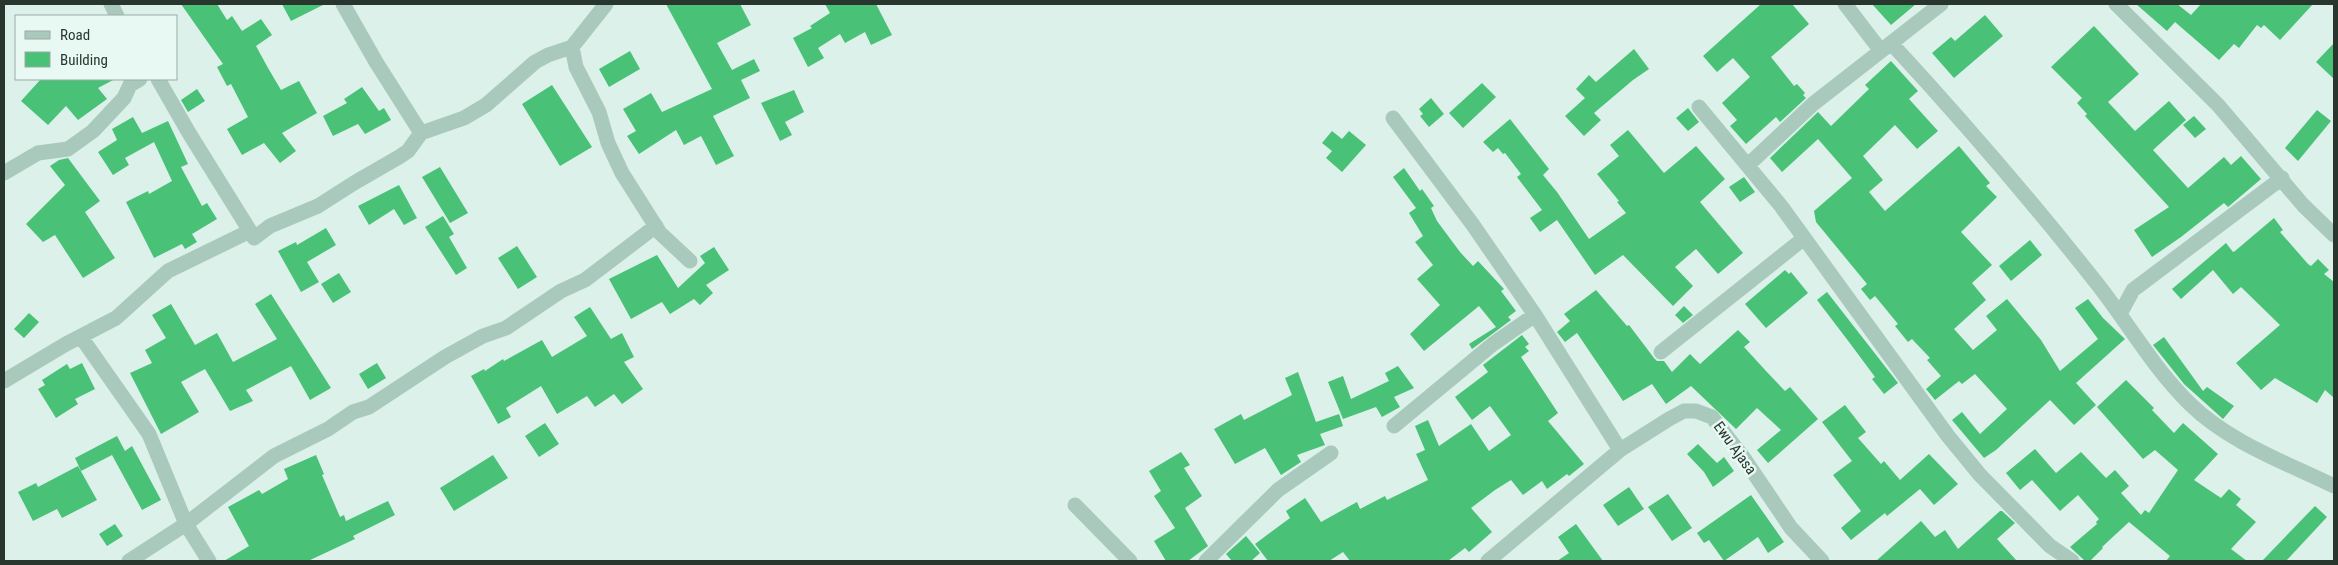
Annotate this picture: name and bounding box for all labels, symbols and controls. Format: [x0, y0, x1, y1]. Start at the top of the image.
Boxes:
legend [15, 15, 178, 80]
text: Road [60, 26, 90, 44]
text: Building [60, 51, 108, 69]
street label: Ewu Ajasa [1710, 418, 1760, 478]

